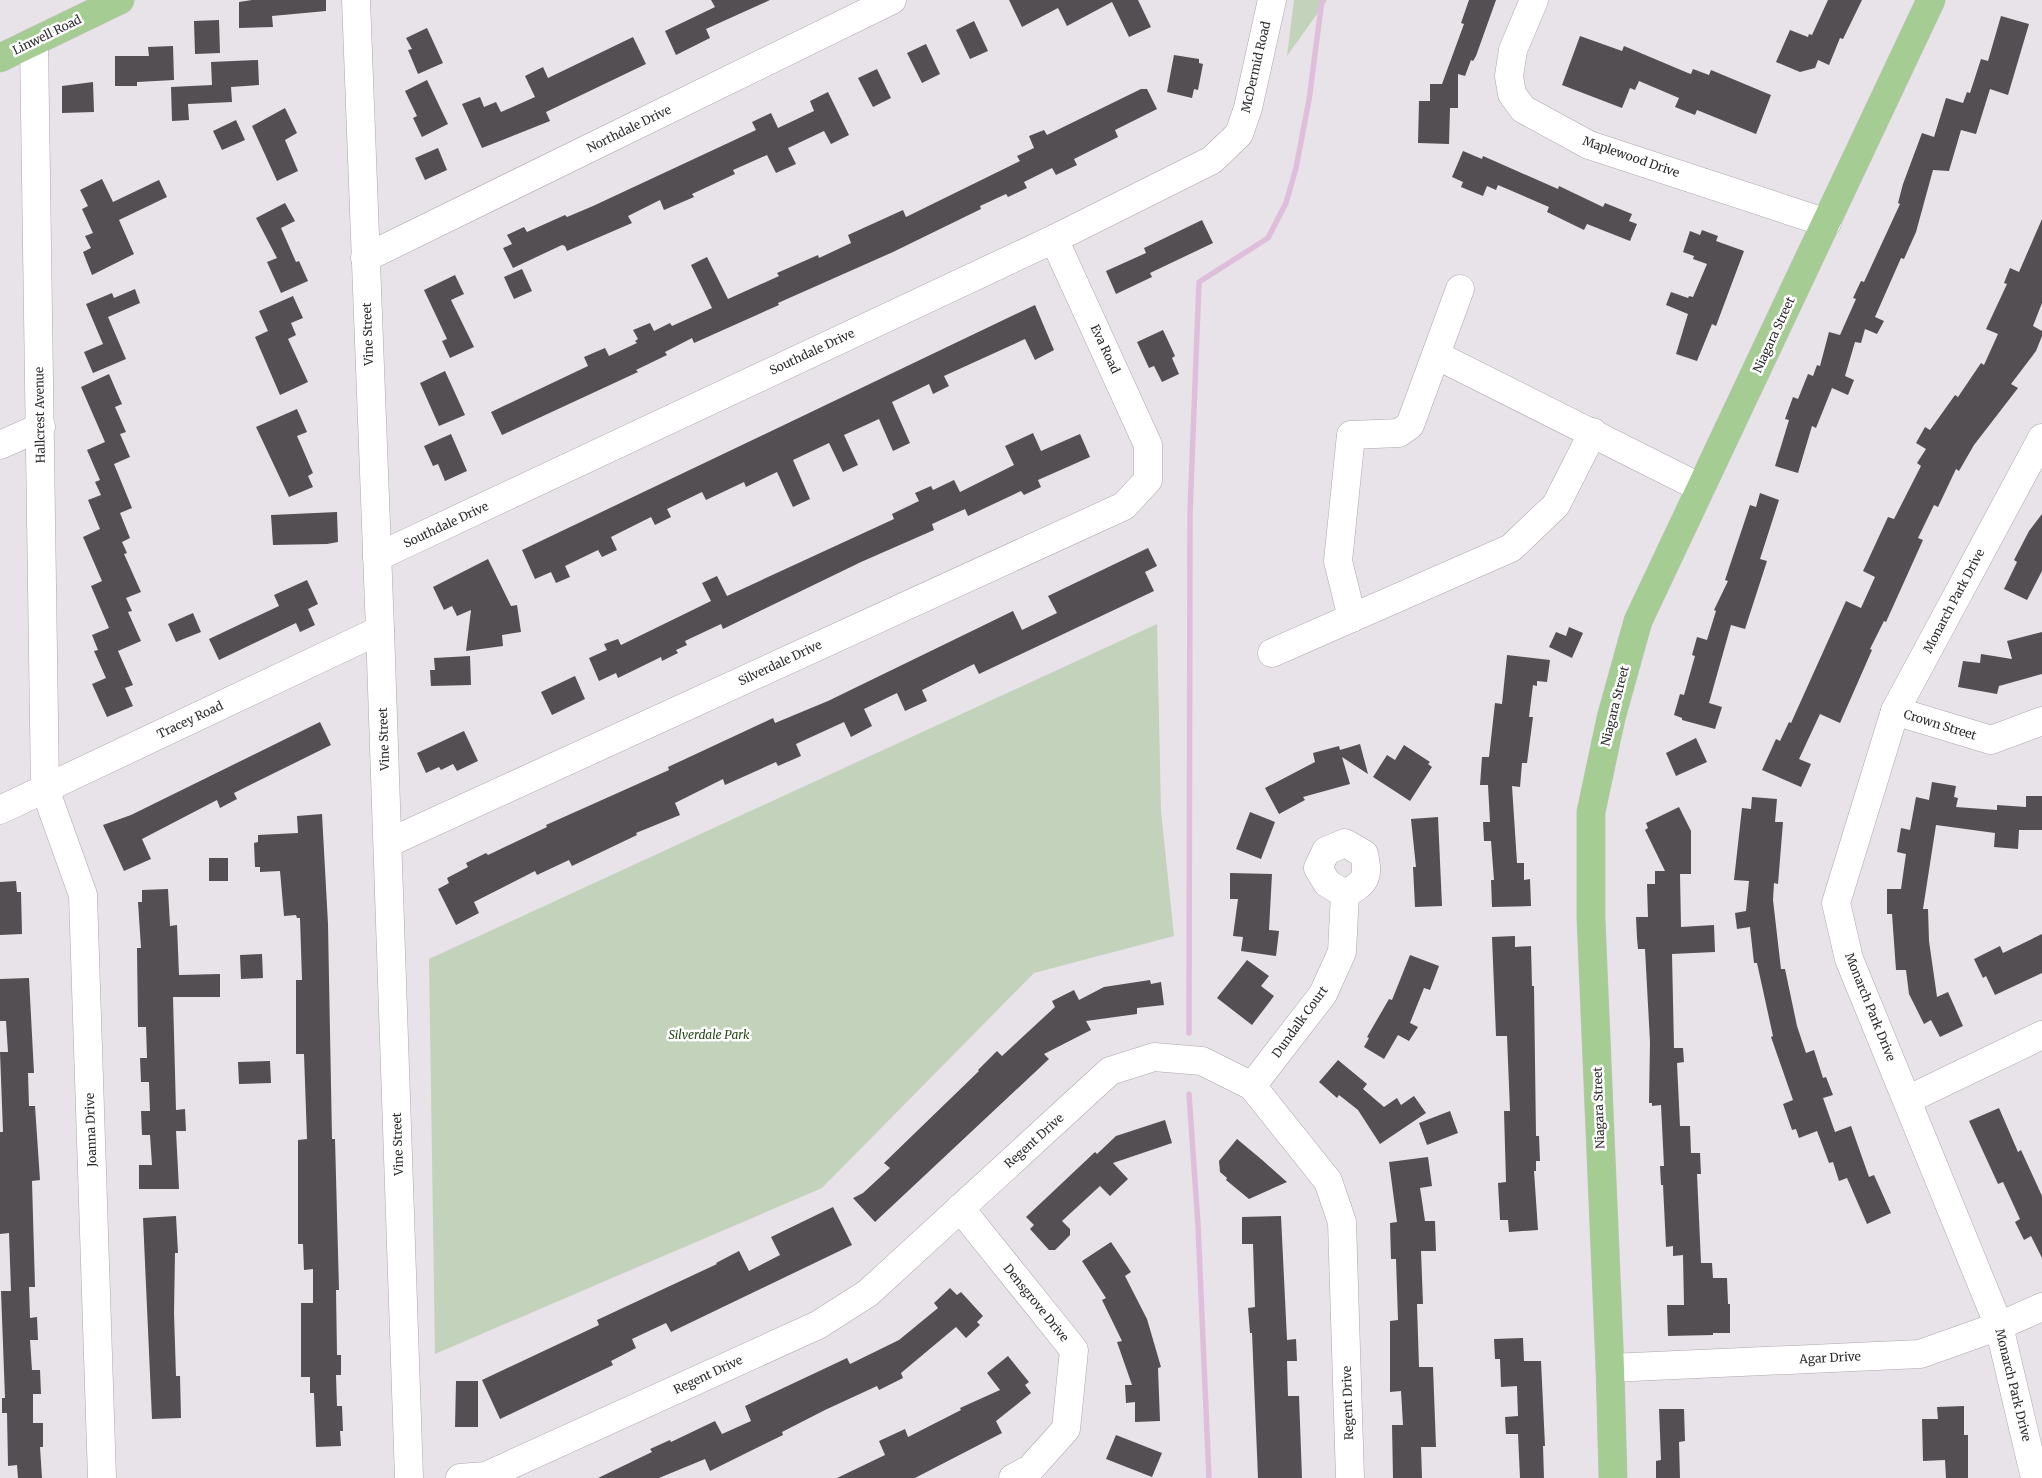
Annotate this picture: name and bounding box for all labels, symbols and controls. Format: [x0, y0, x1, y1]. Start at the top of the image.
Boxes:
street label: Linwell Road [10, 11, 84, 58]
street label: McDermid Road [1238, 20, 1273, 114]
street label: Northdale Drive [584, 102, 673, 155]
street label: Maplewood Drive [1581, 133, 1682, 180]
street label: Niagara Street [1749, 294, 1798, 375]
street label: Vine Street [359, 302, 376, 367]
street label: Eva Road [1088, 322, 1123, 376]
street label: Southdale Drive [767, 325, 857, 378]
street label: Hallcrest Avenue [31, 367, 48, 463]
street label: Southdale Drive [401, 498, 491, 551]
street label: Monarch Park Drive [1920, 546, 1987, 655]
street label: Silverdale Drive [736, 637, 824, 688]
street label: Niagara Street [1597, 664, 1632, 747]
street label: Tracey Road [154, 698, 225, 741]
street label: Crown Street [1902, 706, 1979, 743]
street label: Vine Street [375, 707, 392, 772]
street label: Monarch Park Drive [1842, 950, 1899, 1063]
street label: Dundalk Court [1269, 983, 1331, 1060]
park label: Silverdale Park [669, 1027, 750, 1042]
street label: Niagara Street [1590, 1066, 1607, 1149]
street label: Joanna Drive [82, 1093, 99, 1168]
street label: Regent Drive [1001, 1110, 1066, 1171]
street label: Vine Street [389, 1112, 406, 1177]
street label: Densgrove Drive [1000, 1261, 1072, 1345]
street label: Monarch Park Drive [1992, 1327, 2035, 1443]
street label: Agar Drive [1798, 1348, 1861, 1367]
street label: Regent Drive [671, 1352, 745, 1397]
street label: Regent Drive [1339, 1366, 1356, 1440]

